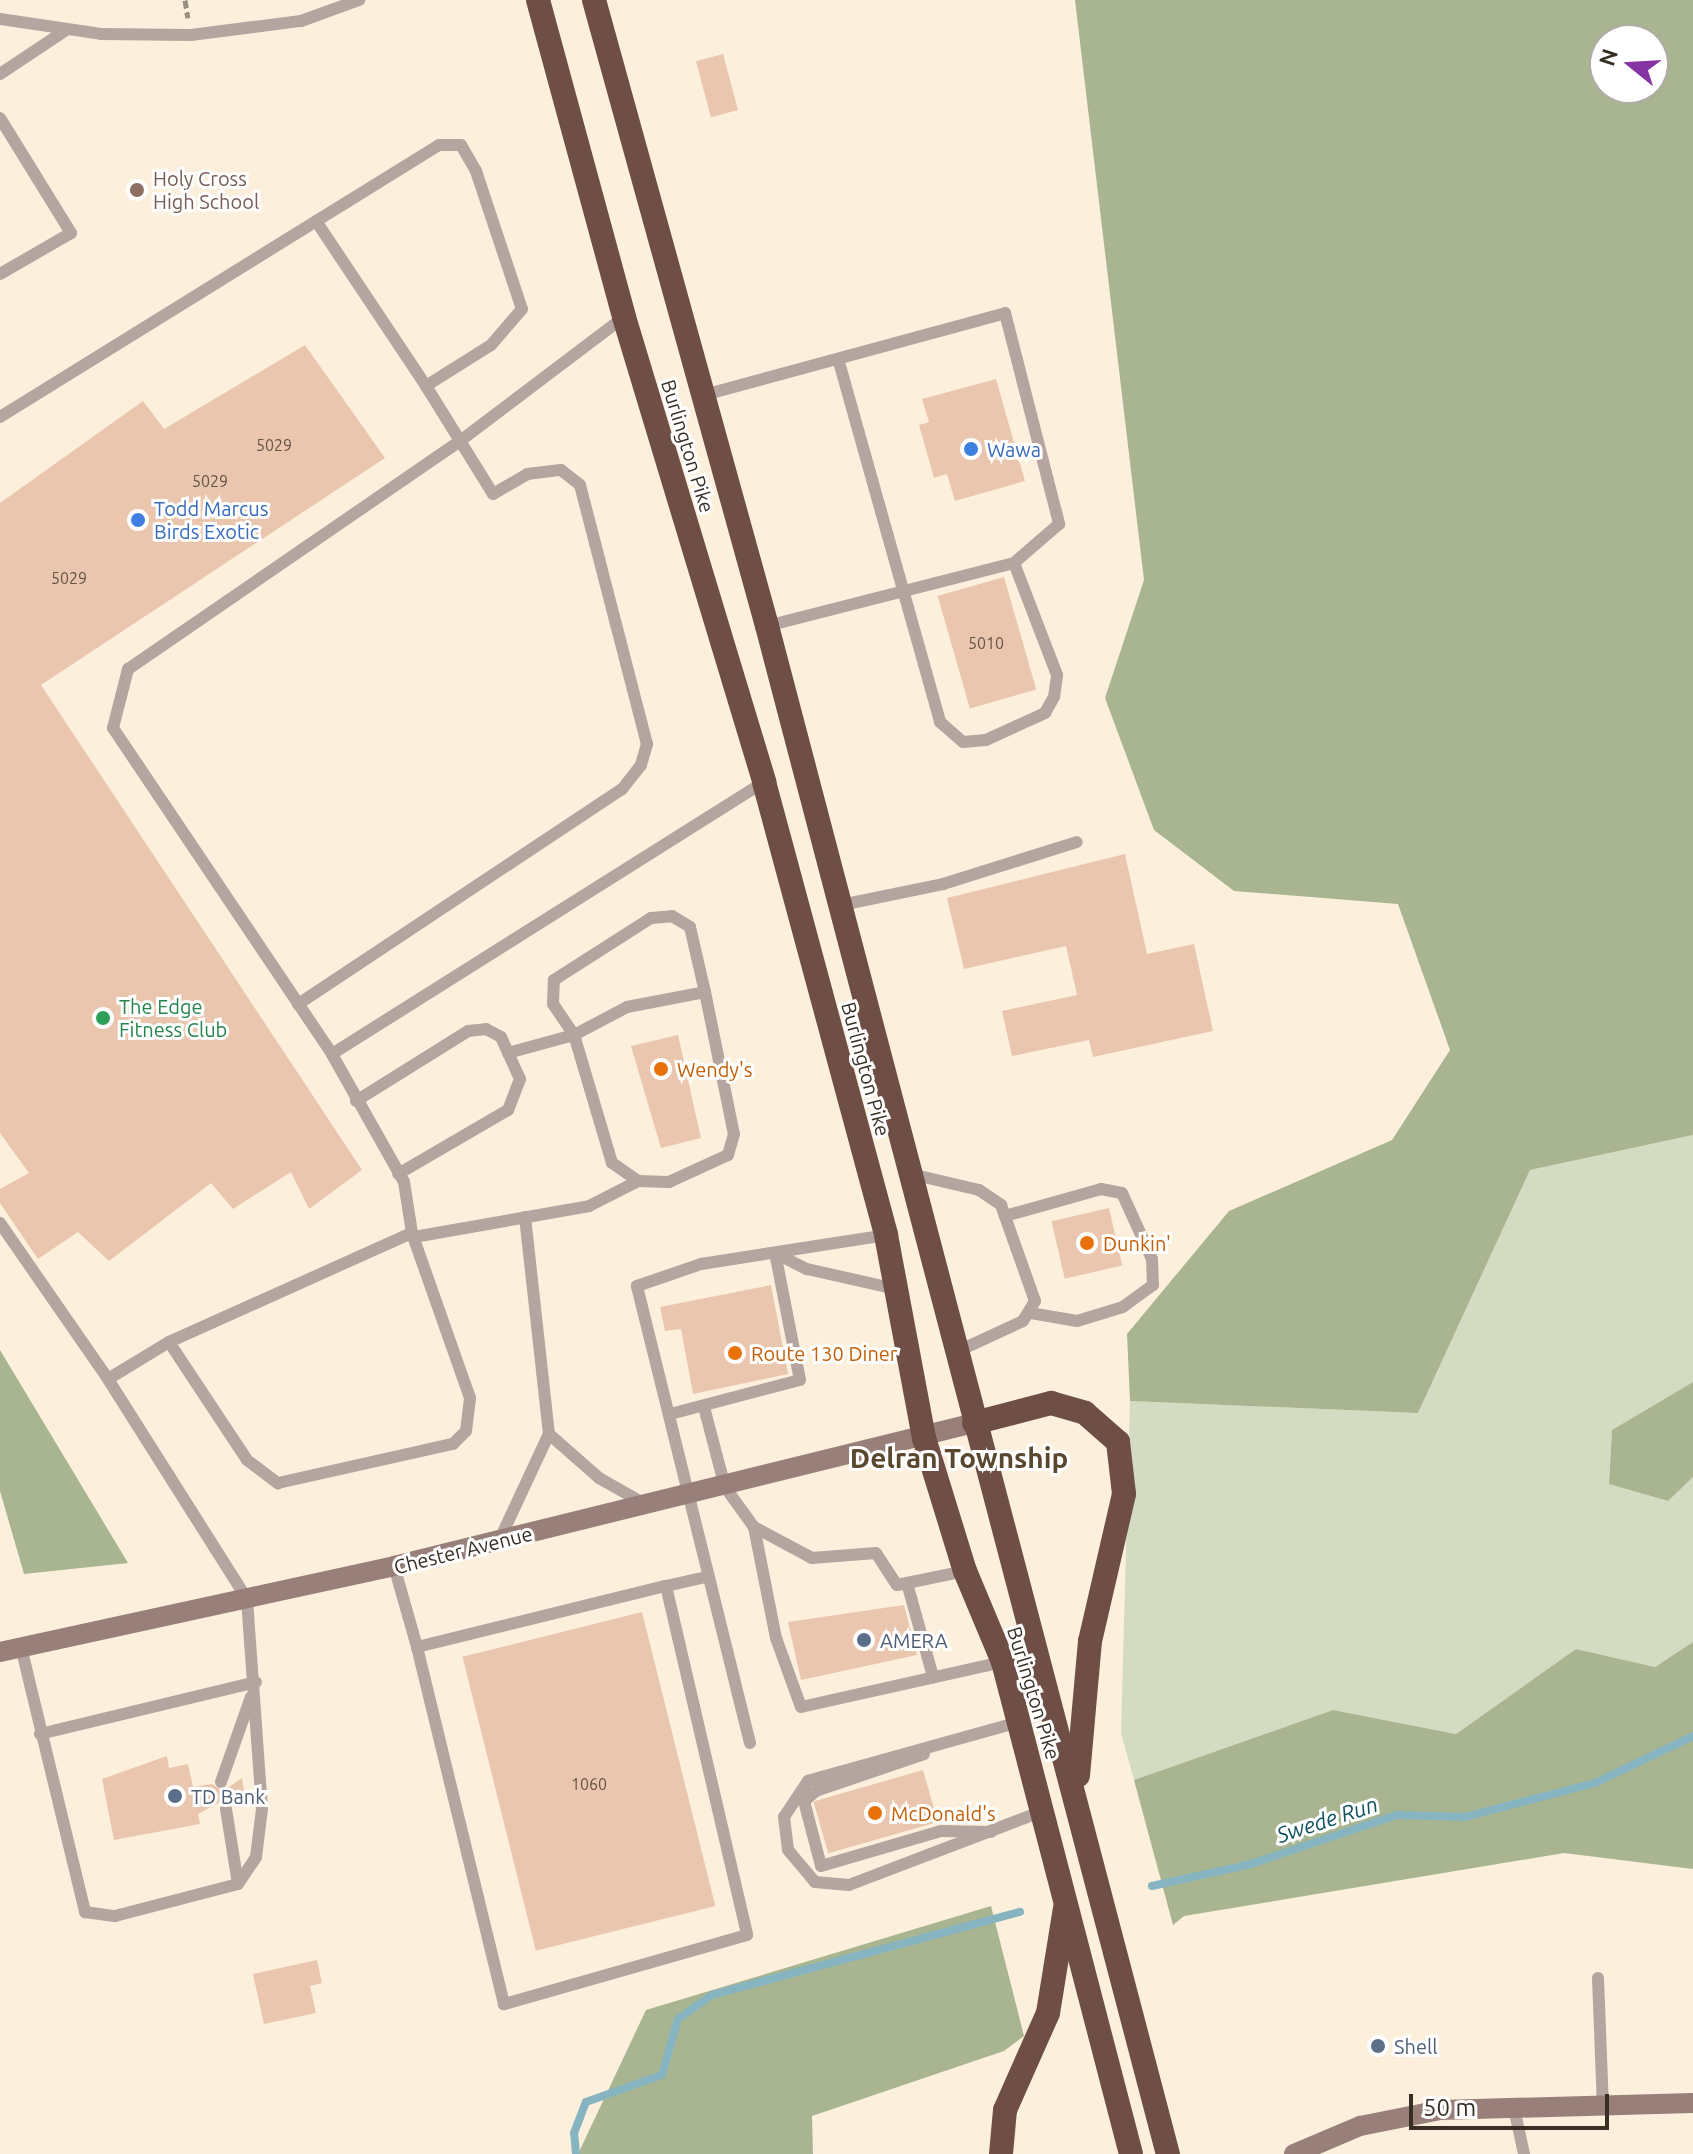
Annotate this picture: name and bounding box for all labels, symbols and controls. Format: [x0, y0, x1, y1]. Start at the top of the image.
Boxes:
north arrow [1589, 24, 1669, 104]
text: N [1593, 45, 1622, 69]
place label: Holy Cross High School [153, 166, 259, 213]
marker: Holy Cross High School [128, 181, 146, 199]
street label: Burlington Pike [656, 377, 720, 515]
house number: 5029 [256, 435, 292, 455]
place label: Wawa [987, 437, 1041, 461]
marker: Wawa [962, 440, 980, 458]
house number: 5029 [192, 471, 228, 491]
place label: Todd Marcus Birds Exotic [154, 496, 268, 543]
marker: Todd Marcus Birds Exotic [129, 511, 147, 529]
house number: 5029 [51, 568, 87, 588]
house number: 5010 [968, 633, 1004, 653]
place label: The Edge Fitness Club [119, 994, 227, 1041]
street label: Burlington Pike [837, 999, 895, 1139]
marker: The Edge Fitness Club [94, 1009, 112, 1027]
place label: Wendy's [677, 1057, 752, 1081]
marker: Wendy's [652, 1060, 670, 1078]
place label: Dunkin' [1103, 1231, 1171, 1255]
marker: Dunkin' [1078, 1234, 1096, 1252]
place label: Route 130 Diner [751, 1341, 897, 1365]
marker: Route 130 Diner [726, 1344, 744, 1362]
district label: Delran Township [850, 1441, 1068, 1475]
street label: Chester Avenue [391, 1521, 535, 1579]
street label: Burlington Pike [1002, 1624, 1066, 1762]
place label: AMERA [880, 1628, 948, 1652]
marker: AMERA [855, 1631, 873, 1649]
house number: 1060 [571, 1774, 607, 1794]
place label: TD Bank [191, 1784, 265, 1808]
marker: TD Bank [166, 1787, 184, 1805]
water label: Swede Run [1273, 1790, 1381, 1848]
place label: McDonald's [891, 1801, 996, 1825]
marker: McDonald's [866, 1804, 884, 1822]
place label: Shell [1394, 2034, 1437, 2058]
marker: Shell [1369, 2037, 1387, 2055]
scale bar [1413, 2078, 1613, 2128]
text: 50 m [1423, 2094, 1476, 2121]

